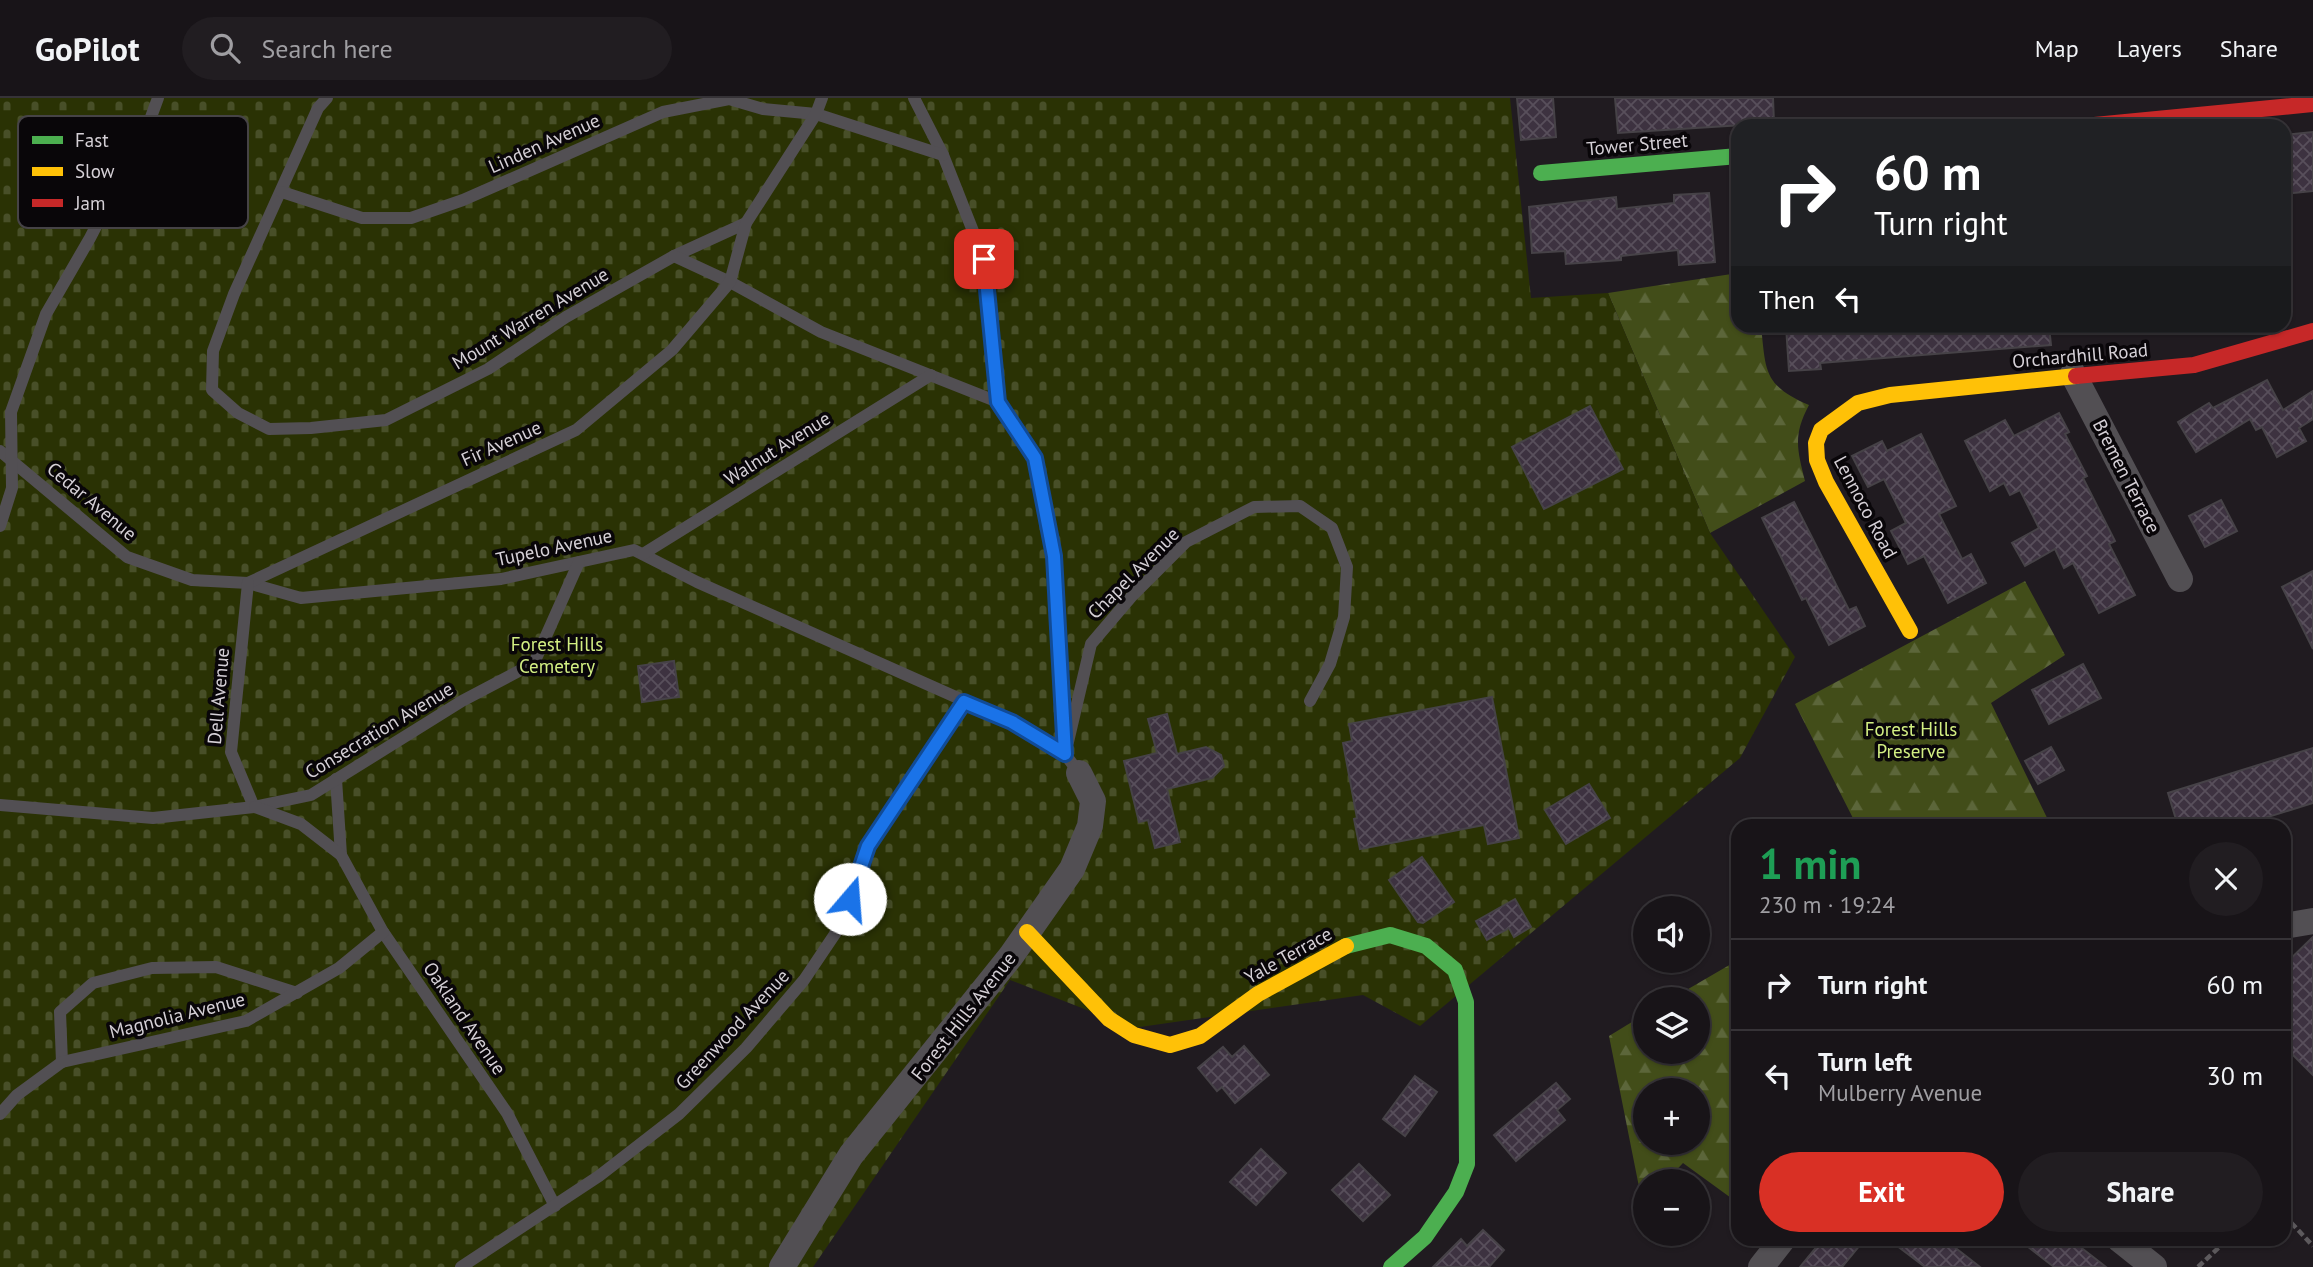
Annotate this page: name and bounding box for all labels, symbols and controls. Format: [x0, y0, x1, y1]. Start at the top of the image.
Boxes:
search box [182, 17, 672, 80]
text: GoPilot [35, 27, 140, 70]
icon: search [206, 29, 244, 67]
text: Search here [262, 32, 393, 65]
text: Map [2035, 33, 2079, 64]
text: Layers [2117, 33, 2182, 64]
text: Share [2220, 33, 2278, 64]
street label: Linden Avenue [485, 108, 603, 178]
legend [18, 116, 248, 228]
text: Fast [75, 128, 109, 152]
street label: Tower Street [1585, 128, 1689, 160]
text: 60 m [1874, 140, 1981, 204]
icon: right [1759, 147, 1850, 238]
text: Slow [75, 159, 115, 183]
text: Jam [74, 191, 105, 215]
text: Turn right [1874, 202, 2008, 244]
pin [954, 229, 1014, 289]
icon: arrive [965, 240, 1003, 278]
street label: Mount Warren Avenue [447, 262, 613, 374]
icon: left [1829, 280, 1867, 318]
text: Then [1759, 283, 1815, 316]
street label: Orchardhill Road [2011, 337, 2149, 373]
street label: Walnut Avenue [719, 406, 835, 490]
street label: Fir Avenue [457, 415, 545, 471]
street label: Bremen Terrace [2088, 415, 2166, 537]
street label: Lennoco Road [1829, 452, 1903, 562]
street label: Cedar Avenue [42, 457, 142, 545]
street label: Chapel Avenue [1082, 522, 1184, 624]
street label: Tupelo Avenue [494, 523, 614, 571]
park label: Forest Hills Cemetery [511, 632, 603, 678]
street label: Dell Avenue [202, 647, 234, 745]
street label: Consecration Avenue [301, 676, 457, 784]
park label: Forest Hills Preserve [1865, 717, 1957, 763]
text: 1 min [1759, 836, 1861, 891]
button: close [2189, 842, 2263, 916]
position arrow [813, 862, 887, 936]
text: 230 m · 19:24 [1759, 890, 1895, 919]
map controls [1633, 896, 1710, 1246]
button: sound [1633, 896, 1710, 973]
street label: Yale Terrace [1240, 921, 1336, 989]
street label: Forest Hills Avenue [905, 947, 1021, 1085]
street label: Oakland Avenue [418, 957, 512, 1079]
street label: Greenwood Avenue [670, 964, 794, 1094]
icon: right [1759, 966, 1797, 1004]
text: Turn right [1818, 968, 1927, 1001]
text: 60 m [2207, 968, 2263, 1001]
street label: Magnolia Avenue [107, 987, 247, 1043]
button: layers [1633, 987, 1710, 1064]
text: Turn left [1818, 1045, 1912, 1078]
icon: left [1759, 1057, 1797, 1095]
text: 30 m [2207, 1059, 2263, 1092]
button: + [1633, 1078, 1710, 1155]
text: Mulberry Avenue [1818, 1078, 1982, 1107]
button: Exit [1759, 1152, 2004, 1232]
button: Share [2018, 1152, 2263, 1232]
button: − [1633, 1169, 1710, 1246]

